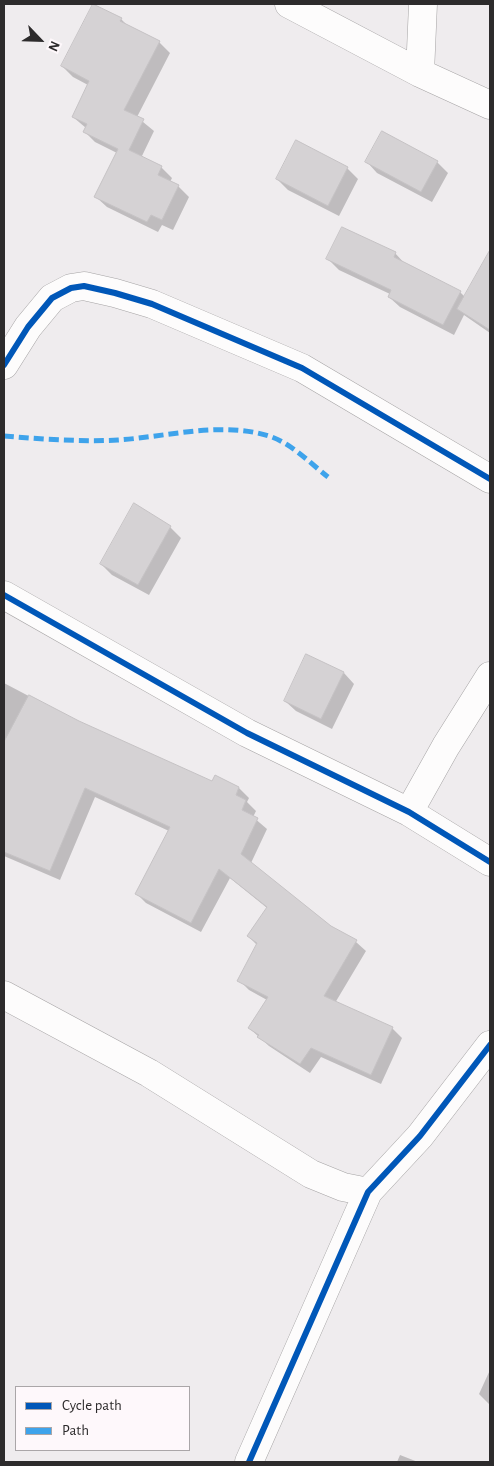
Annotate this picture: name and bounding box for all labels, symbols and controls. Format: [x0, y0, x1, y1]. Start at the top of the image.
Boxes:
north arrow [15, 15, 65, 65]
text: N [45, 39, 62, 53]
legend [15, 1386, 190, 1451]
text: Cycle path [62, 1398, 122, 1413]
text: Path [62, 1423, 89, 1438]

